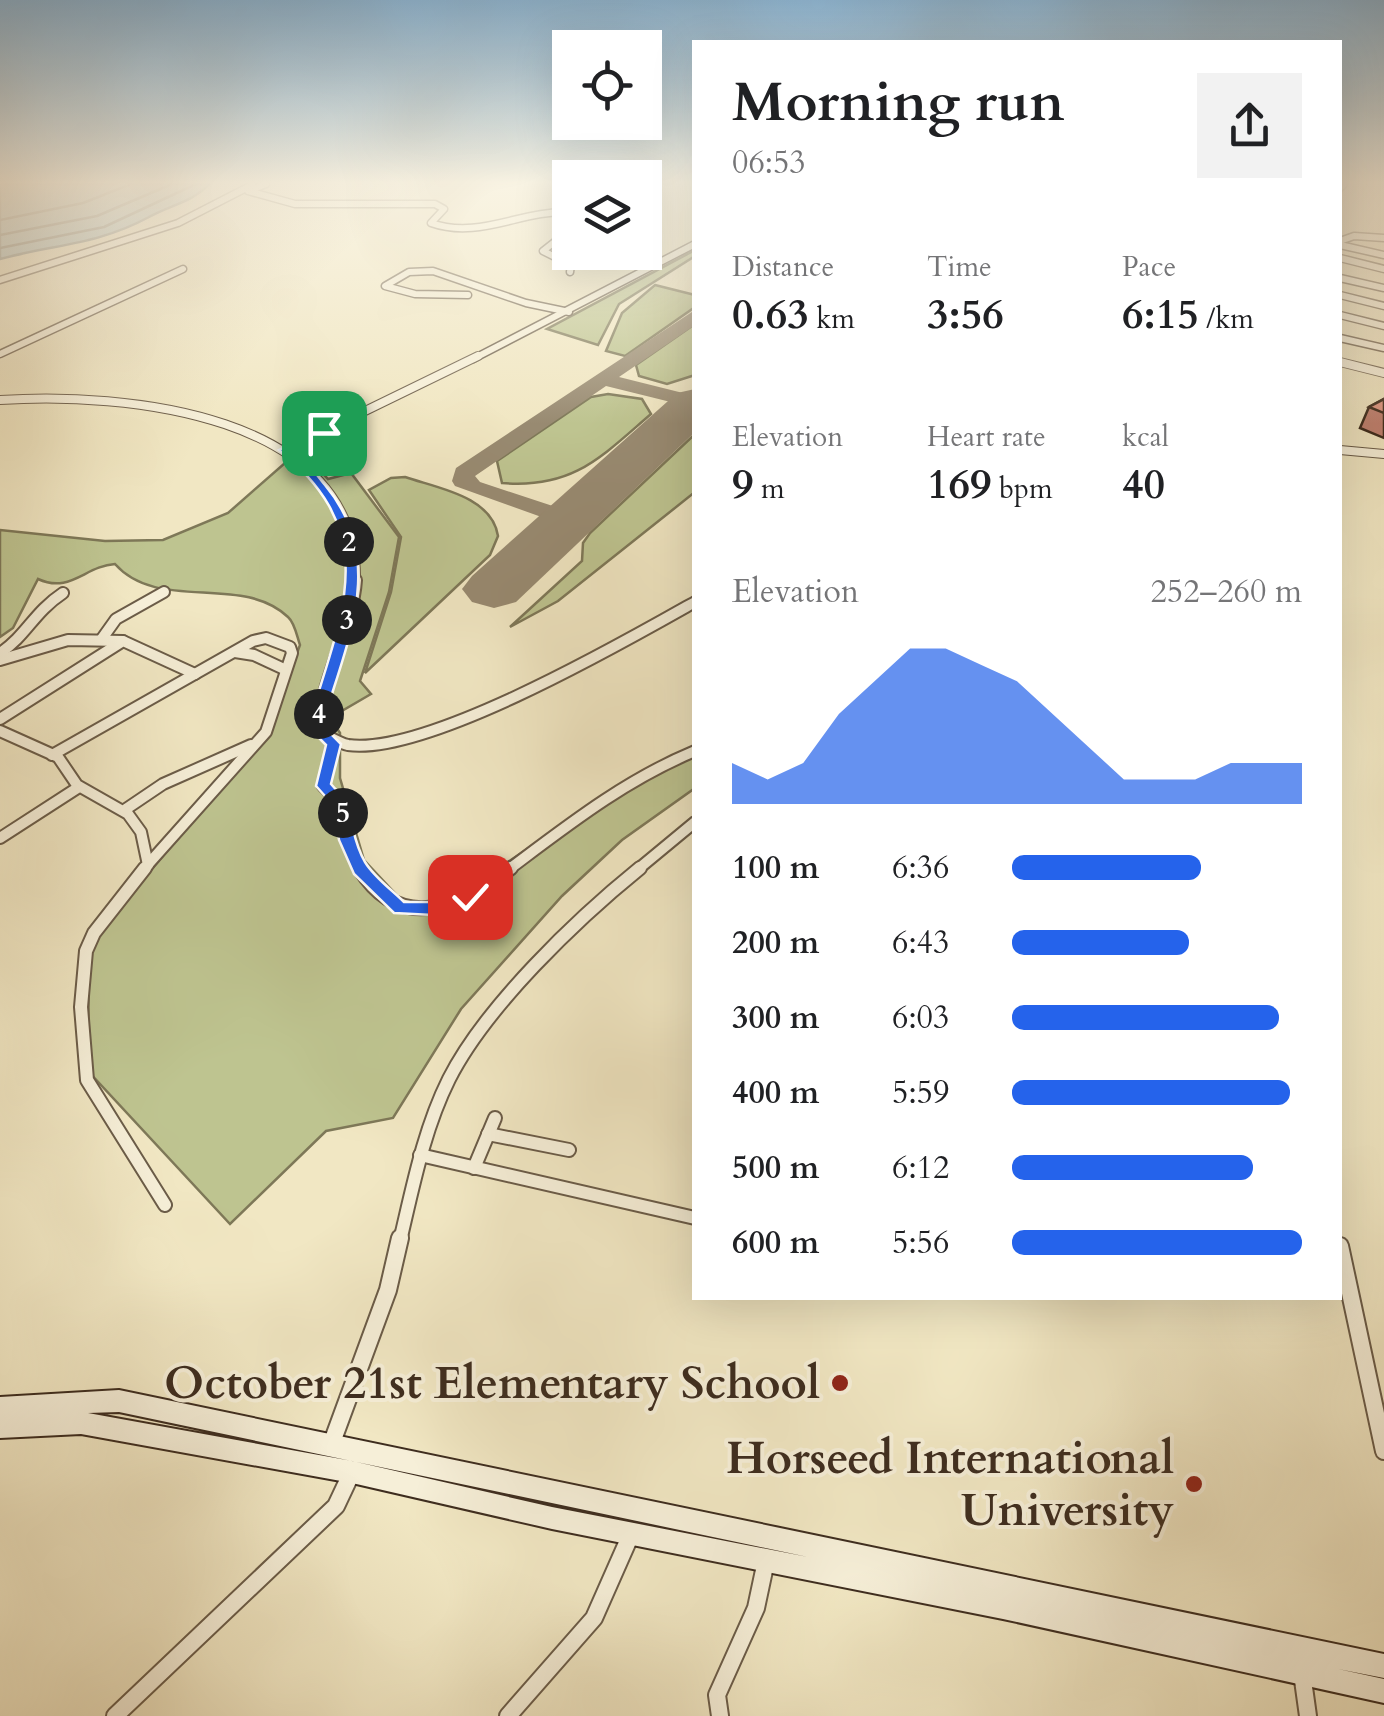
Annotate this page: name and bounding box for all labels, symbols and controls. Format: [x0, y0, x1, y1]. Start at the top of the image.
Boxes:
map controls [552, 30, 662, 270]
button: locate [552, 30, 662, 140]
text: Morning run [732, 66, 1065, 140]
button: share [1197, 73, 1302, 178]
text: 06:53 [732, 141, 806, 185]
button: layers [552, 160, 662, 270]
text: Distance [732, 248, 834, 286]
text: Time [927, 248, 992, 286]
text: Pace [1122, 248, 1176, 286]
text: 0.63 [732, 286, 809, 343]
text: 3:56 [927, 286, 1004, 343]
text: 6:15 [1122, 286, 1199, 343]
text: km [809, 300, 855, 338]
text: /km [1199, 300, 1254, 338]
pin [282, 391, 367, 476]
icon: arrive [297, 406, 352, 461]
text: Elevation [732, 418, 843, 456]
text: Heart rate [927, 418, 1046, 456]
text: kcal [1122, 418, 1169, 456]
text: 9 [732, 456, 754, 513]
text: 169 [927, 456, 992, 513]
text: 40 [1122, 456, 1165, 513]
text: m [754, 470, 785, 508]
text: bpm [992, 470, 1053, 508]
pin: 2 [324, 517, 374, 567]
text: 2 [342, 523, 356, 561]
text: Elevation [732, 570, 859, 614]
text: 252–260 m [1150, 570, 1302, 614]
pin: 3 [322, 595, 372, 645]
text: 3 [340, 601, 354, 639]
pin: 4 [294, 689, 344, 739]
text: 4 [312, 695, 326, 733]
pin: 5 [318, 788, 368, 838]
text: 5 [336, 794, 350, 832]
text: 100 m [732, 846, 819, 890]
text: 6:36 [892, 846, 949, 890]
pin [428, 855, 513, 940]
icon: check [443, 870, 498, 925]
text: 200 m [732, 921, 819, 965]
text: 6:43 [892, 921, 949, 965]
text: 300 m [732, 996, 819, 1040]
text: 6:03 [892, 996, 949, 1040]
text: 400 m [732, 1071, 819, 1115]
text: 5:59 [892, 1071, 949, 1115]
text: 500 m [732, 1146, 819, 1190]
text: 6:12 [892, 1146, 949, 1190]
text: 600 m [732, 1221, 819, 1265]
text: 5:56 [892, 1221, 949, 1265]
place label: October 21st Elementary School [164, 1353, 820, 1414]
marker: October 21st Elementary School [829, 1372, 851, 1394]
place label: Horseed International University [726, 1428, 1174, 1541]
marker: Horseed International University [1183, 1473, 1205, 1495]

